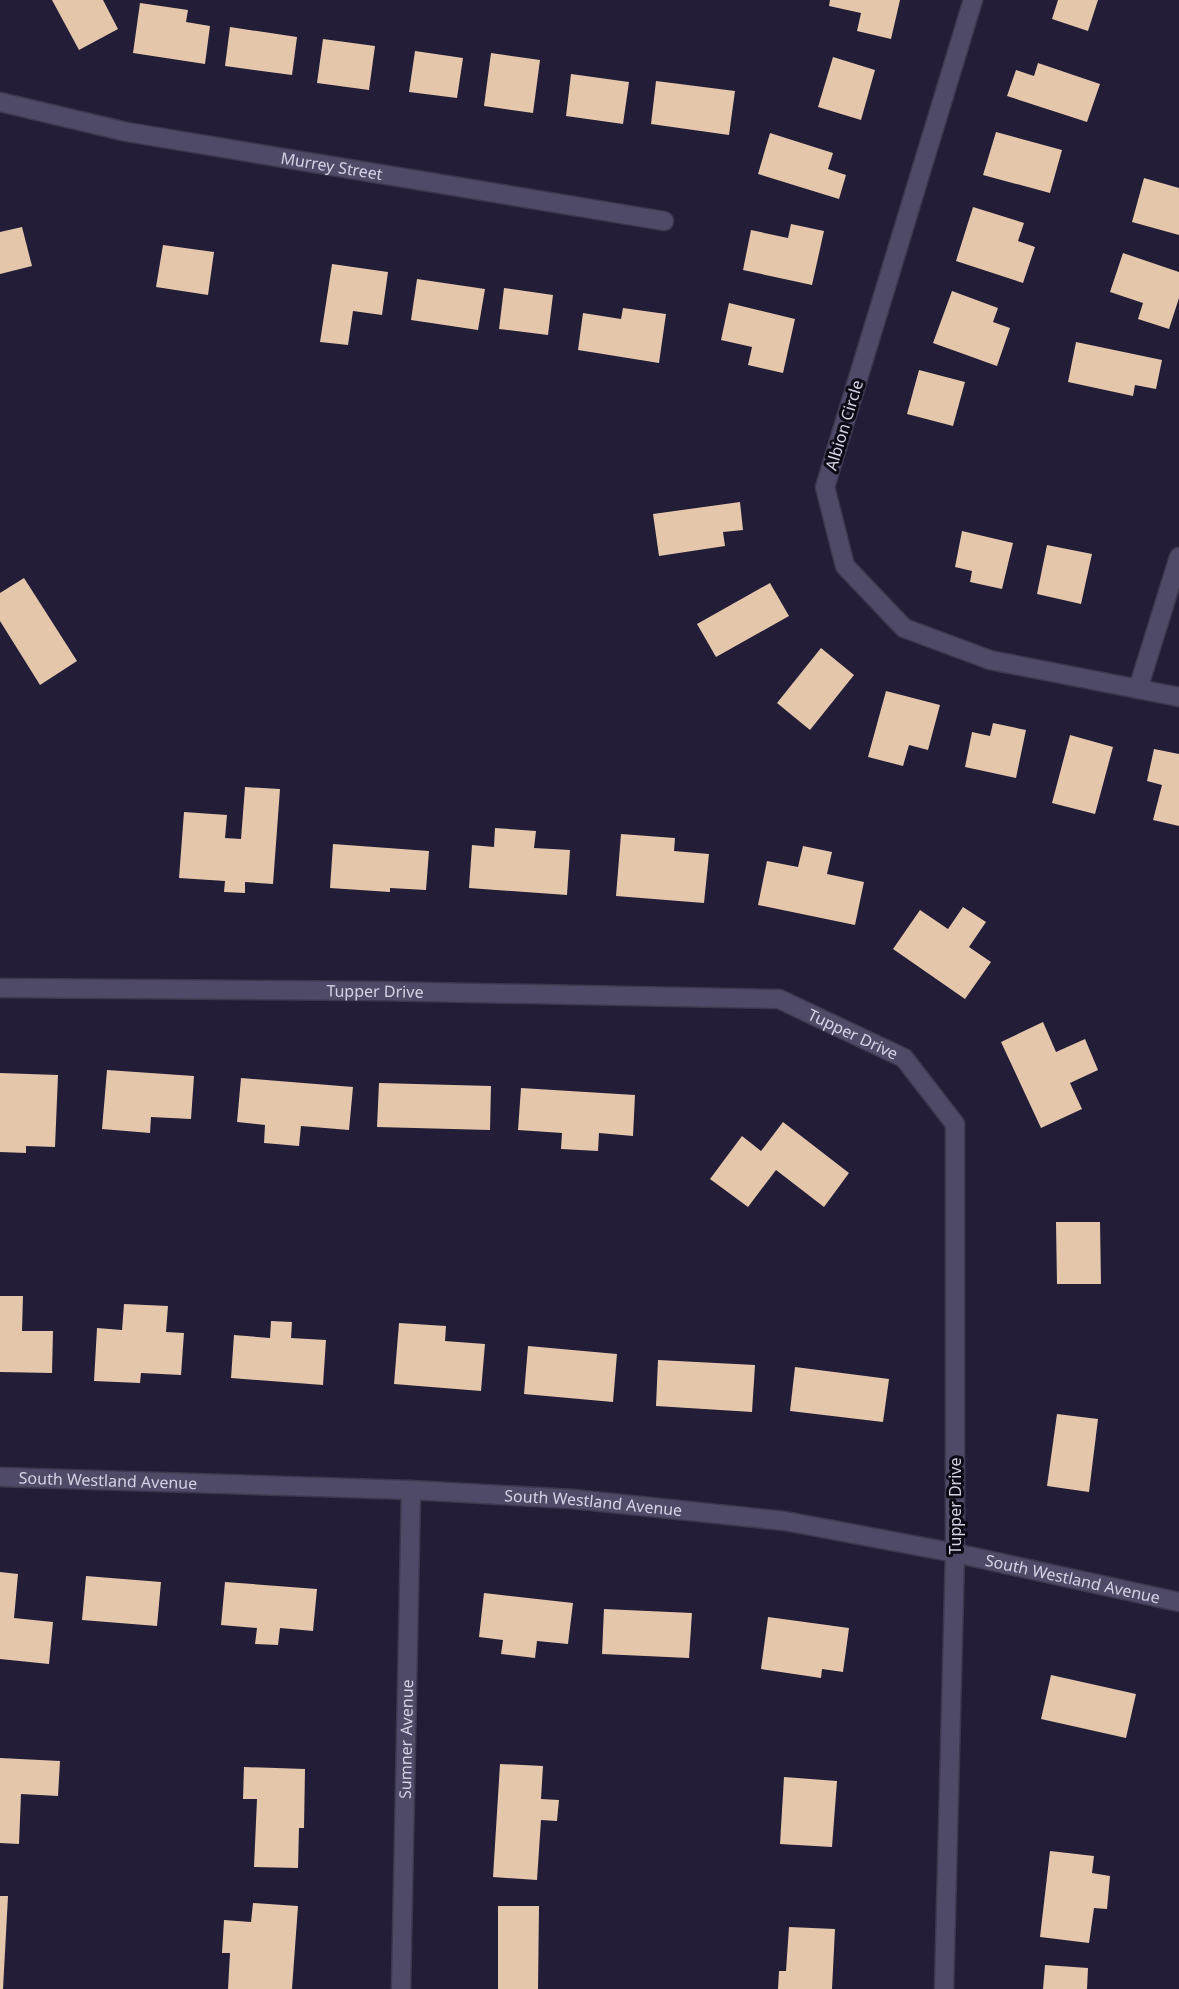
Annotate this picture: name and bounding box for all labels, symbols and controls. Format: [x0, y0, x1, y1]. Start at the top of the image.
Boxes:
street label: Murrey Street [279, 147, 385, 185]
street label: Albion Circle [820, 377, 868, 473]
street label: Tupper Drive [326, 980, 424, 1003]
street label: Tupper Drive [804, 1003, 902, 1065]
street label: Tupper Drive [944, 1457, 966, 1555]
street label: South Westland Avenue [18, 1467, 198, 1494]
street label: South Westland Avenue [504, 1484, 683, 1521]
street label: South Westland Avenue [983, 1549, 1162, 1609]
street label: Sumner Avenue [394, 1679, 418, 1799]

